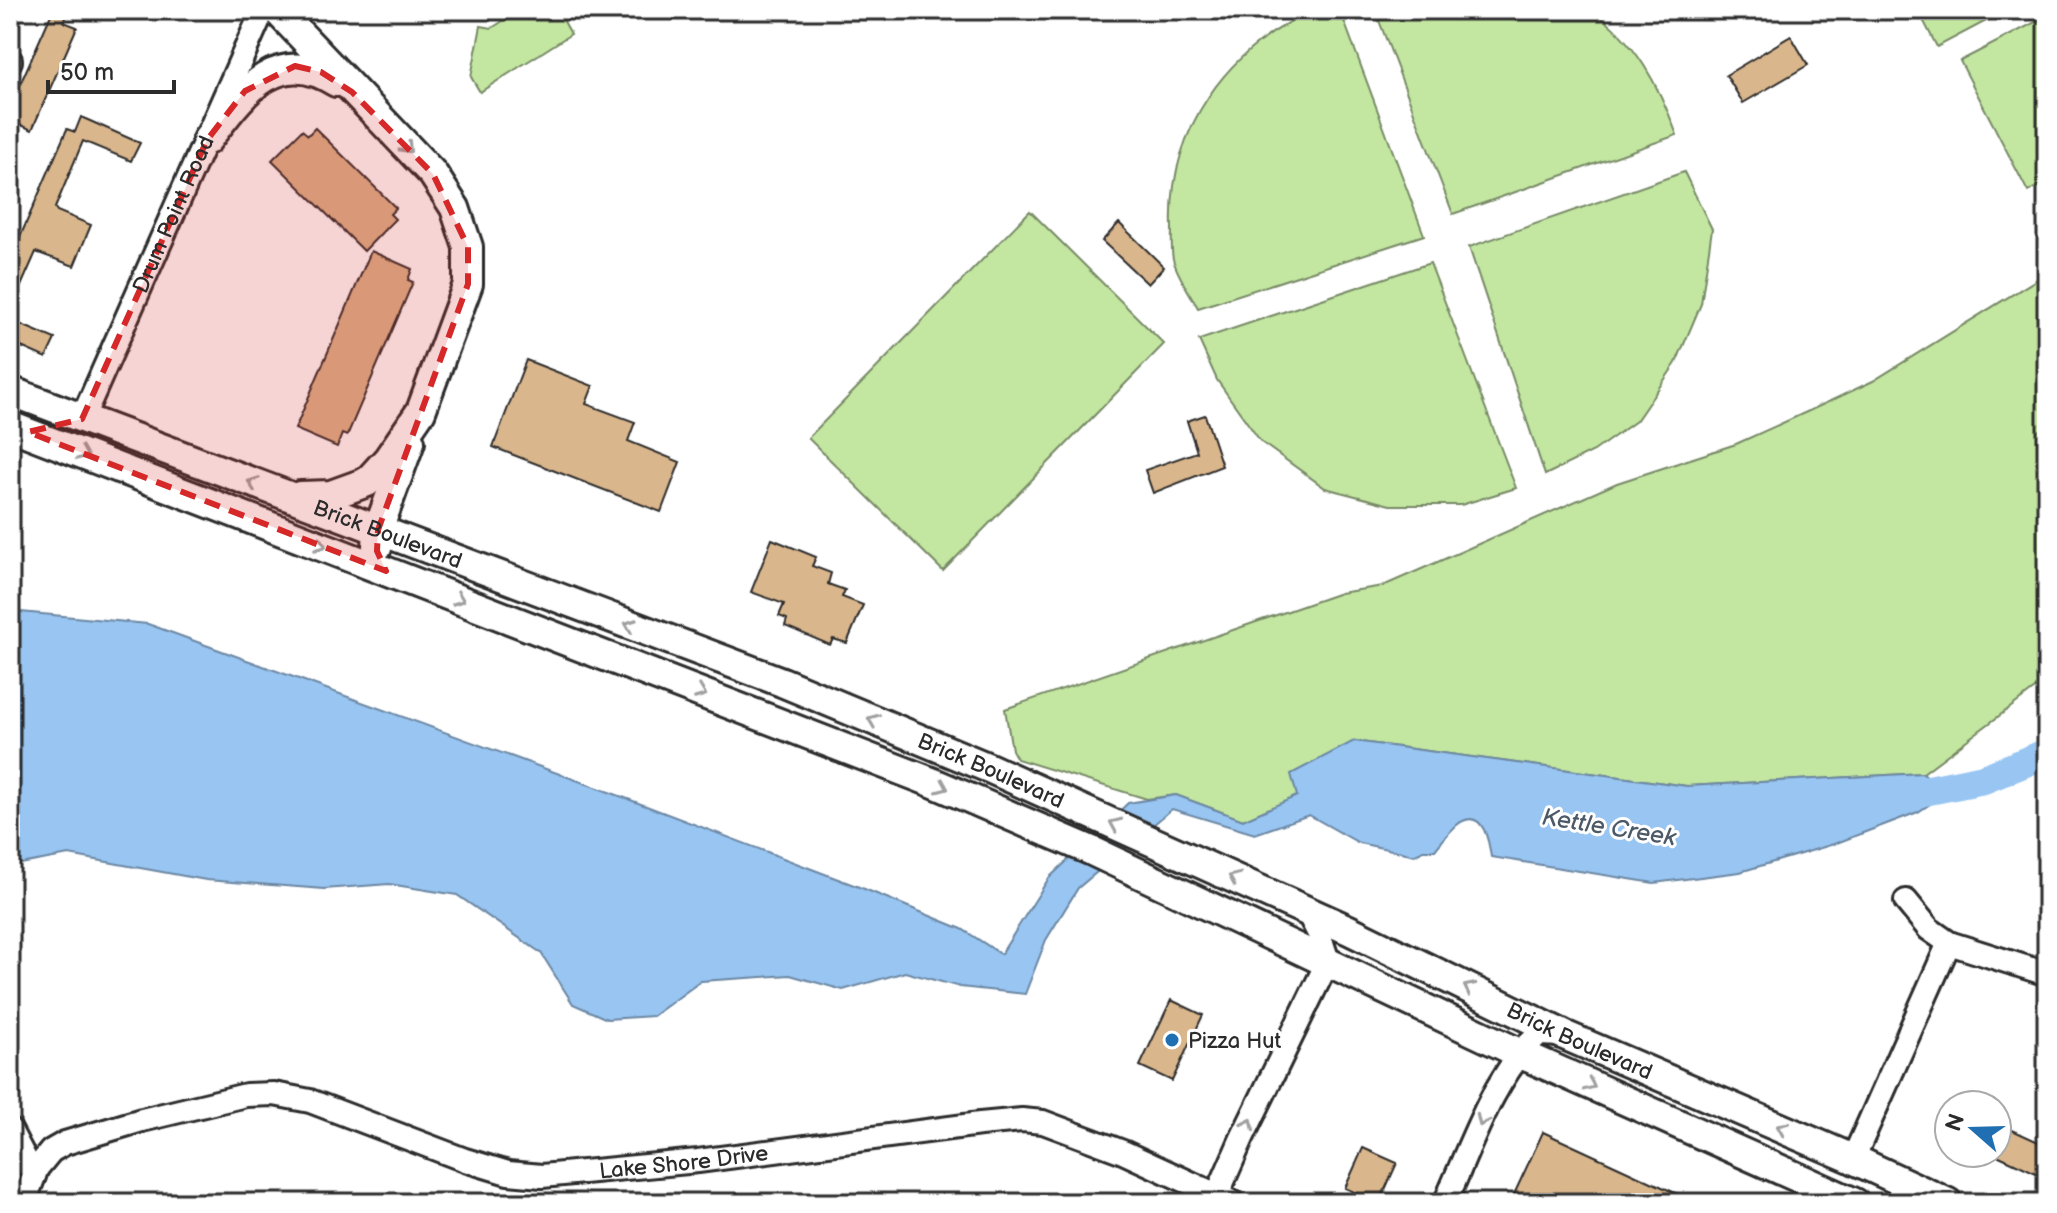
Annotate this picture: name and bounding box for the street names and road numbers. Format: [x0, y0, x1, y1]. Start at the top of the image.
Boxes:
street label: Drum Point Road [127, 132, 221, 298]
street label: Brick Boulevard [309, 495, 466, 575]
street label: Brick Boulevard [913, 728, 1068, 815]
street label: Brick Boulevard [1502, 997, 1656, 1086]
street label: Lake Shore Drive [598, 1140, 770, 1185]

